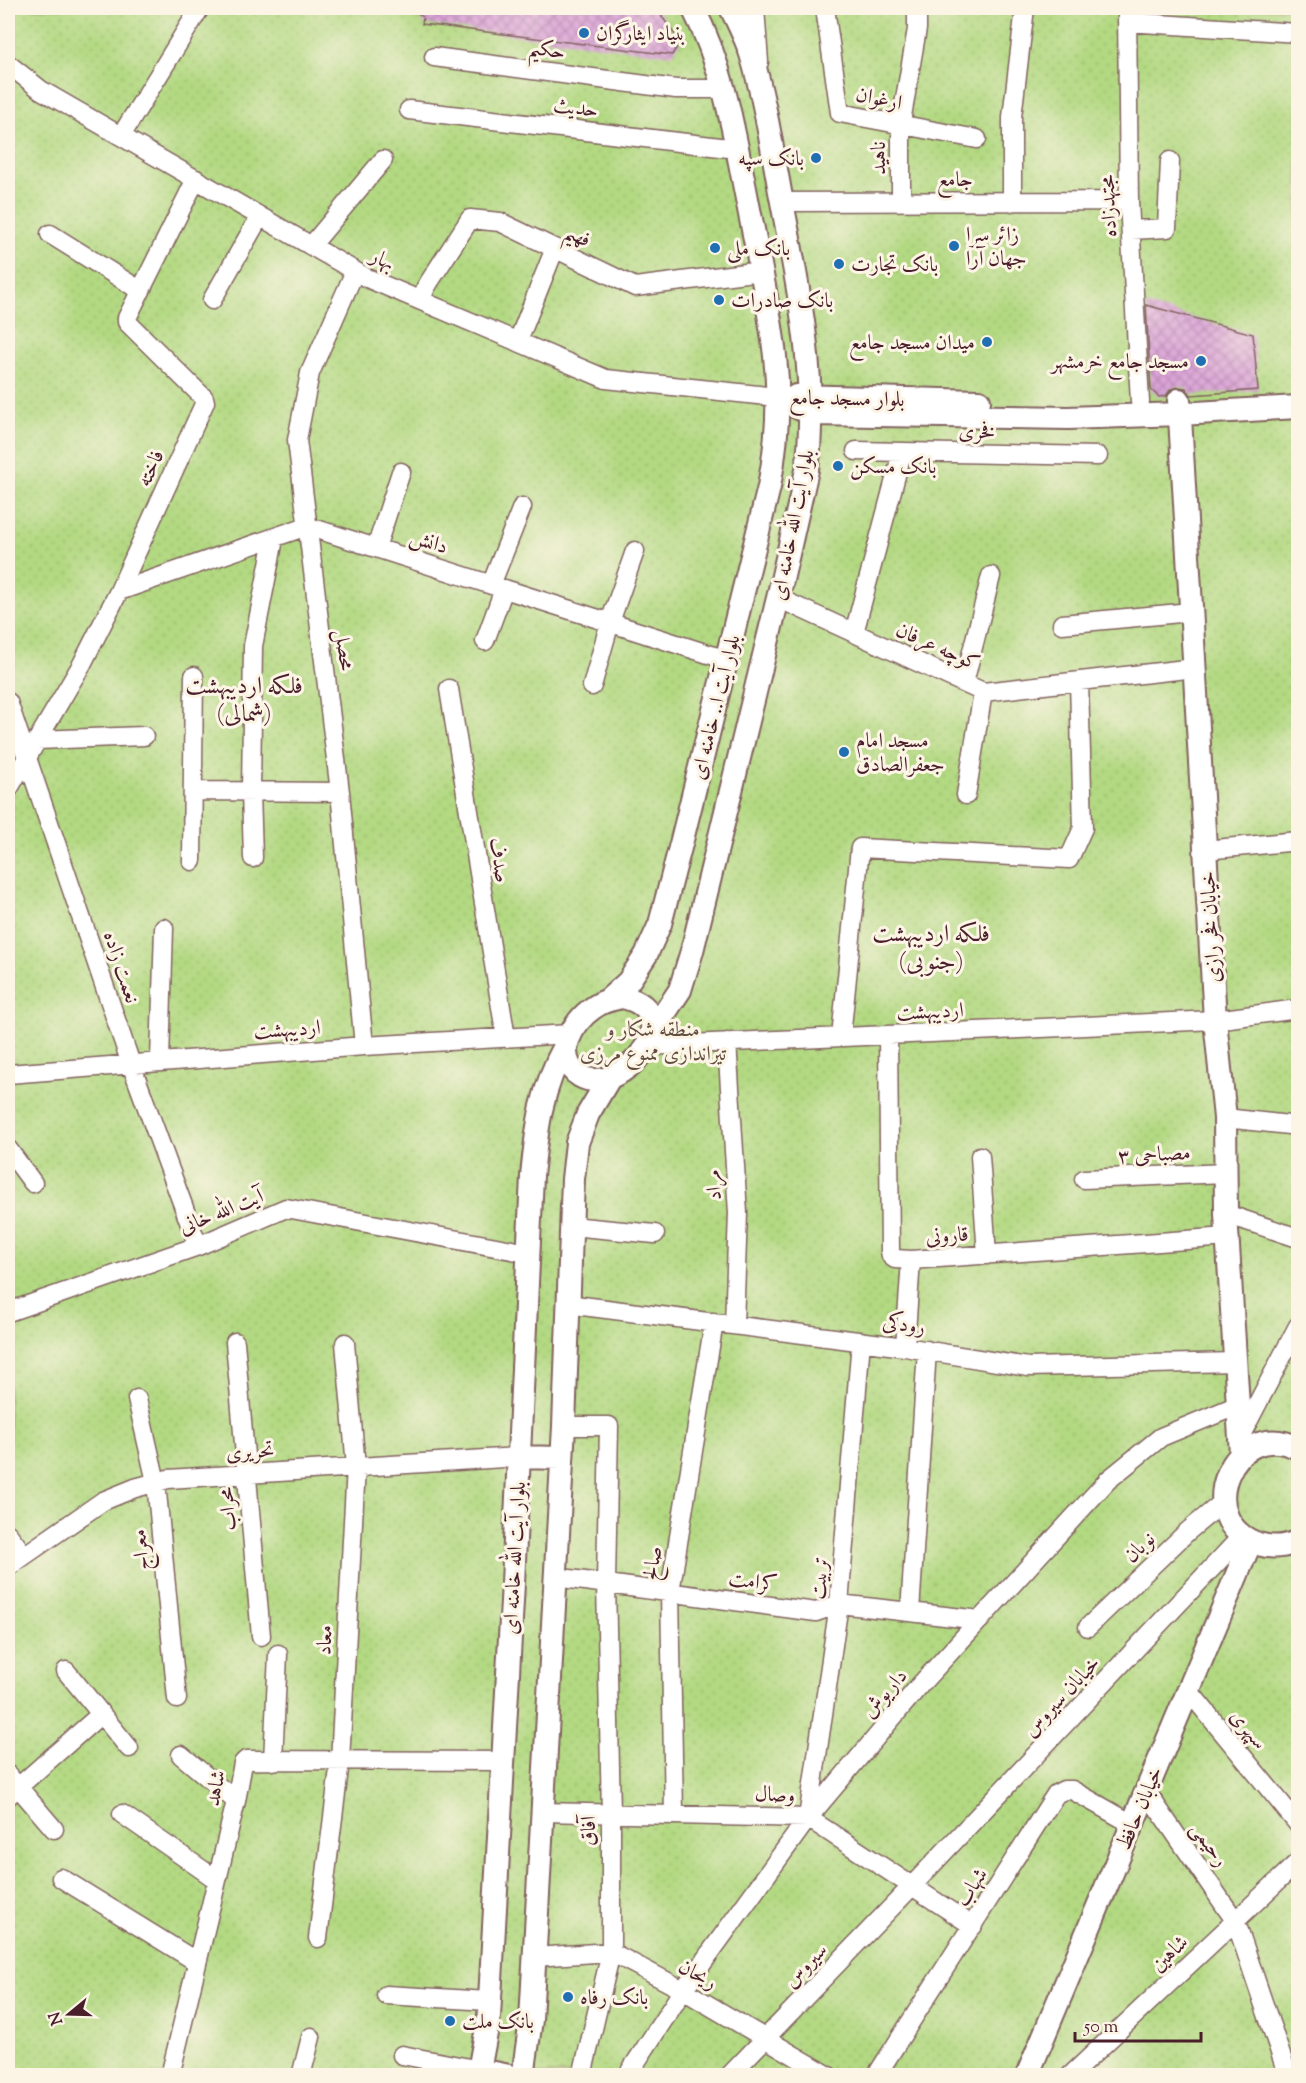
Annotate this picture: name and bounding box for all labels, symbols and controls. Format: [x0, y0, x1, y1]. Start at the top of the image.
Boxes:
place label: بنیاد ایثارگران [596, 19, 685, 50]
marker: بنیاد ایثارگران [577, 26, 591, 40]
street label: حکیم [526, 34, 567, 72]
street label: ارغوان [853, 80, 905, 119]
street label: حدیث [552, 91, 600, 127]
street label: ناهید [865, 141, 895, 175]
place label: بانک سپه [738, 145, 804, 175]
marker: بانک سپه [809, 151, 823, 165]
street label: جامع [937, 166, 973, 198]
street label: مجتهدزاده [1094, 174, 1126, 238]
street label: فهیم [557, 218, 595, 260]
place label: زائر سرا جهان آرا [966, 221, 1027, 275]
place label: بانک ملی [727, 235, 790, 265]
marker: زائر سرا جهان آرا [947, 239, 961, 253]
street label: بهار [363, 241, 400, 280]
marker: بانک ملی [708, 241, 722, 255]
place label: بانک تجارت [851, 251, 938, 281]
marker: بانک تجارت [832, 257, 846, 271]
place label: بانک صادرات [731, 287, 833, 317]
marker: بانک صادرات [712, 293, 726, 307]
place label: میدان مسجد جامع [849, 329, 975, 361]
marker: میدان مسجد جامع [980, 335, 994, 349]
place label: مسجد جامع خرمشهر [1049, 348, 1189, 380]
marker: مسجد جامع خرمشهر [1194, 354, 1208, 368]
street label: بلوار مسجد جامع [789, 384, 905, 418]
street label: فخری [958, 418, 996, 448]
street label: فاخته [130, 445, 173, 492]
street label: بلوار آیت الله خامنه ای [761, 447, 823, 603]
place label: بانک مسکن [850, 453, 936, 483]
marker: بانک مسکن [831, 459, 845, 473]
street label: دانش [405, 523, 451, 563]
street label: کوچه عرفان [890, 616, 984, 680]
street label: محصل [326, 628, 360, 673]
street label: بلوار آیت ا.. خامنه ای [684, 632, 749, 783]
district label: فلکه اردیبهشت (شمالی) [185, 670, 303, 732]
place label: مسجد امام جعفرالصادق [856, 727, 945, 781]
marker: مسجد امام جعفرالصادق [837, 745, 851, 759]
street label: صدف [480, 836, 516, 885]
street label: خیابان فخر رازی [1194, 870, 1230, 984]
district label: فلکه اردیبهشت (جنوبی) [872, 918, 990, 980]
street label: نعمت زاده [94, 928, 146, 1008]
street label: اردیبهشت [896, 996, 965, 1030]
street label: اردیبهشت [252, 1014, 322, 1048]
park label: منطقه شکار و تیراندازی ممنوع مرزی [580, 1016, 727, 1071]
street label: مصباحی ۳ [1117, 1139, 1191, 1173]
street label: مراد [699, 1168, 731, 1201]
street label: آیت الله خانی [173, 1178, 271, 1243]
street label: قارونی [925, 1221, 970, 1253]
street label: رودکی [880, 1308, 927, 1344]
street label: تحریری [225, 1436, 275, 1470]
street label: بلوار آیت الله خامنه ای [493, 1481, 535, 1635]
street label: محراب [212, 1485, 246, 1532]
street label: نوبان [1118, 1526, 1163, 1571]
street label: معراج [125, 1527, 161, 1572]
street label: صالح [636, 1544, 672, 1583]
street label: تربیت [804, 1555, 838, 1601]
street label: کرامت [726, 1565, 779, 1601]
street label: معاد [310, 1624, 342, 1656]
street label: خیابان سیروس [1017, 1650, 1108, 1745]
street label: داریوش [855, 1663, 916, 1726]
street label: سپهری [1222, 1703, 1273, 1757]
street label: خیابان حافظ [1110, 1762, 1172, 1855]
street label: شاهد [199, 1768, 235, 1809]
street label: وصال [754, 1780, 796, 1812]
street label: آفاق [575, 1814, 605, 1846]
street label: رحیمی [1182, 1816, 1235, 1874]
street label: شهاب [949, 1863, 996, 1913]
street label: شاهین [1145, 1929, 1196, 1980]
street label: سیروس [777, 1937, 836, 1996]
street label: ریحان [672, 1953, 722, 1999]
north arrow [39, 1984, 99, 2044]
place label: بانک رفاه [580, 1984, 648, 2014]
marker: بانک رفاه [561, 1990, 575, 2004]
scale bar [1075, 2005, 1201, 2043]
text: N [44, 2008, 70, 2028]
place label: بانک ملت [462, 2008, 534, 2038]
marker: بانک ملت [443, 2014, 457, 2028]
text: 50 m [1083, 2015, 1119, 2041]

